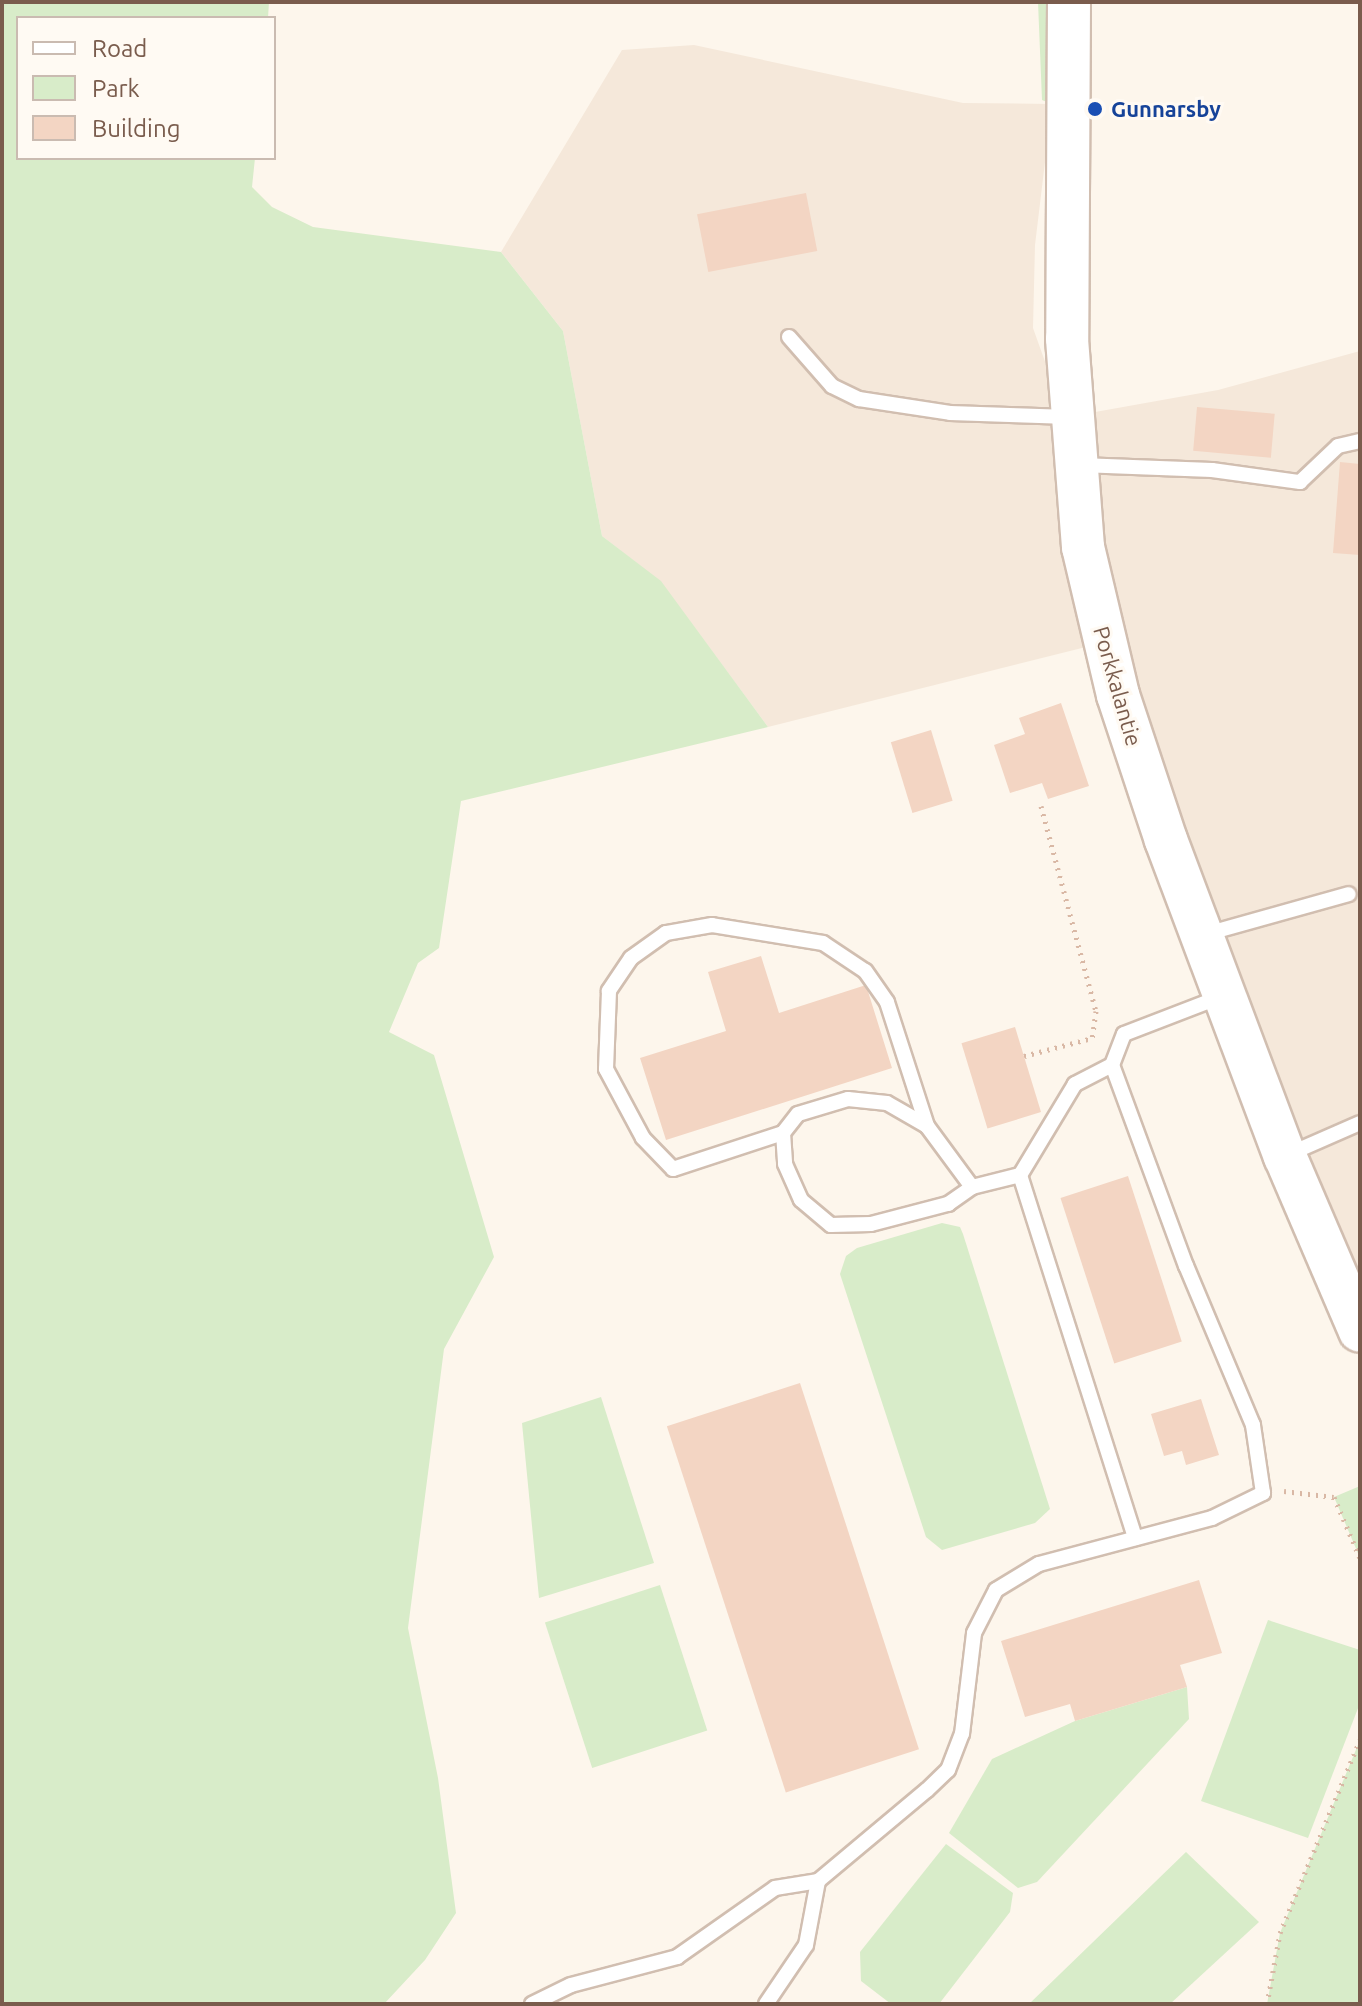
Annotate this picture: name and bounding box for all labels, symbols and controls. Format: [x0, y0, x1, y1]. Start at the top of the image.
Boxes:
legend [16, 16, 276, 160]
text: Road [92, 35, 147, 62]
text: Park [92, 75, 140, 102]
place label: Gunnarsby [1111, 96, 1221, 122]
marker: Gunnarsby [1086, 100, 1104, 118]
text: Building [92, 115, 180, 142]
street label: Porkkalantie [1088, 623, 1148, 749]

